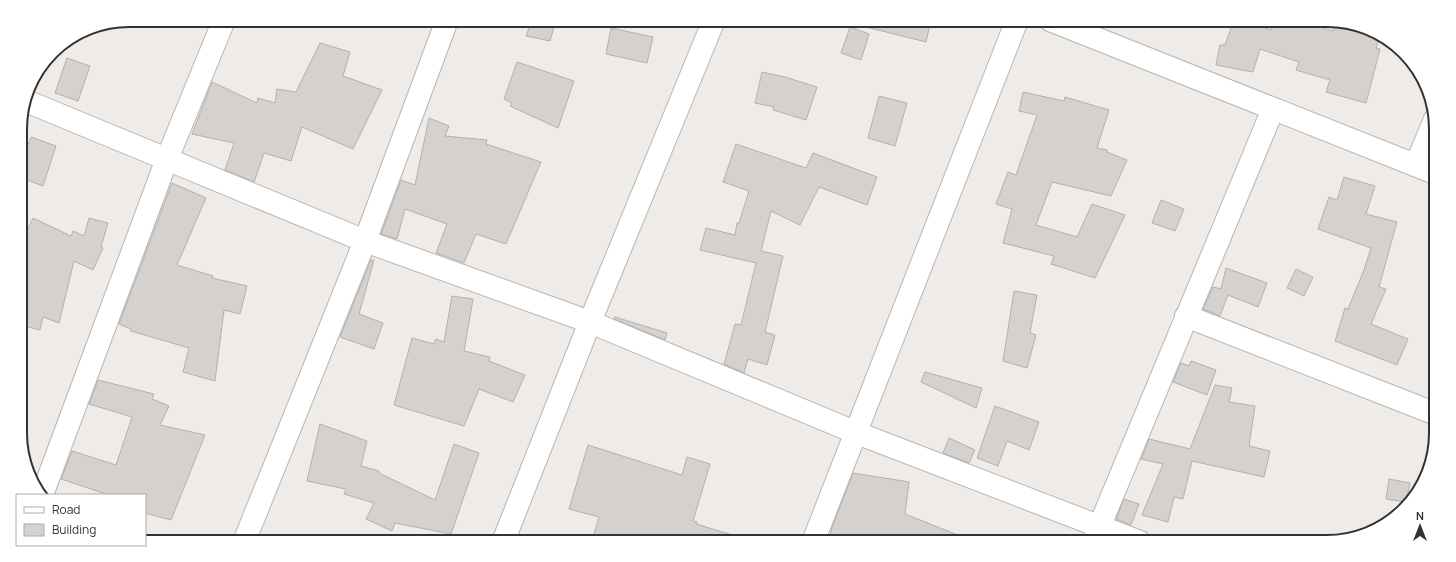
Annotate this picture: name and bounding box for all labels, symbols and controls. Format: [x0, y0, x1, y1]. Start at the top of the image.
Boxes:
legend [16, 494, 146, 546]
text: Road [52, 501, 80, 518]
north arrow [1400, 506, 1440, 546]
text: N [1416, 508, 1424, 523]
text: Building [52, 521, 96, 538]

